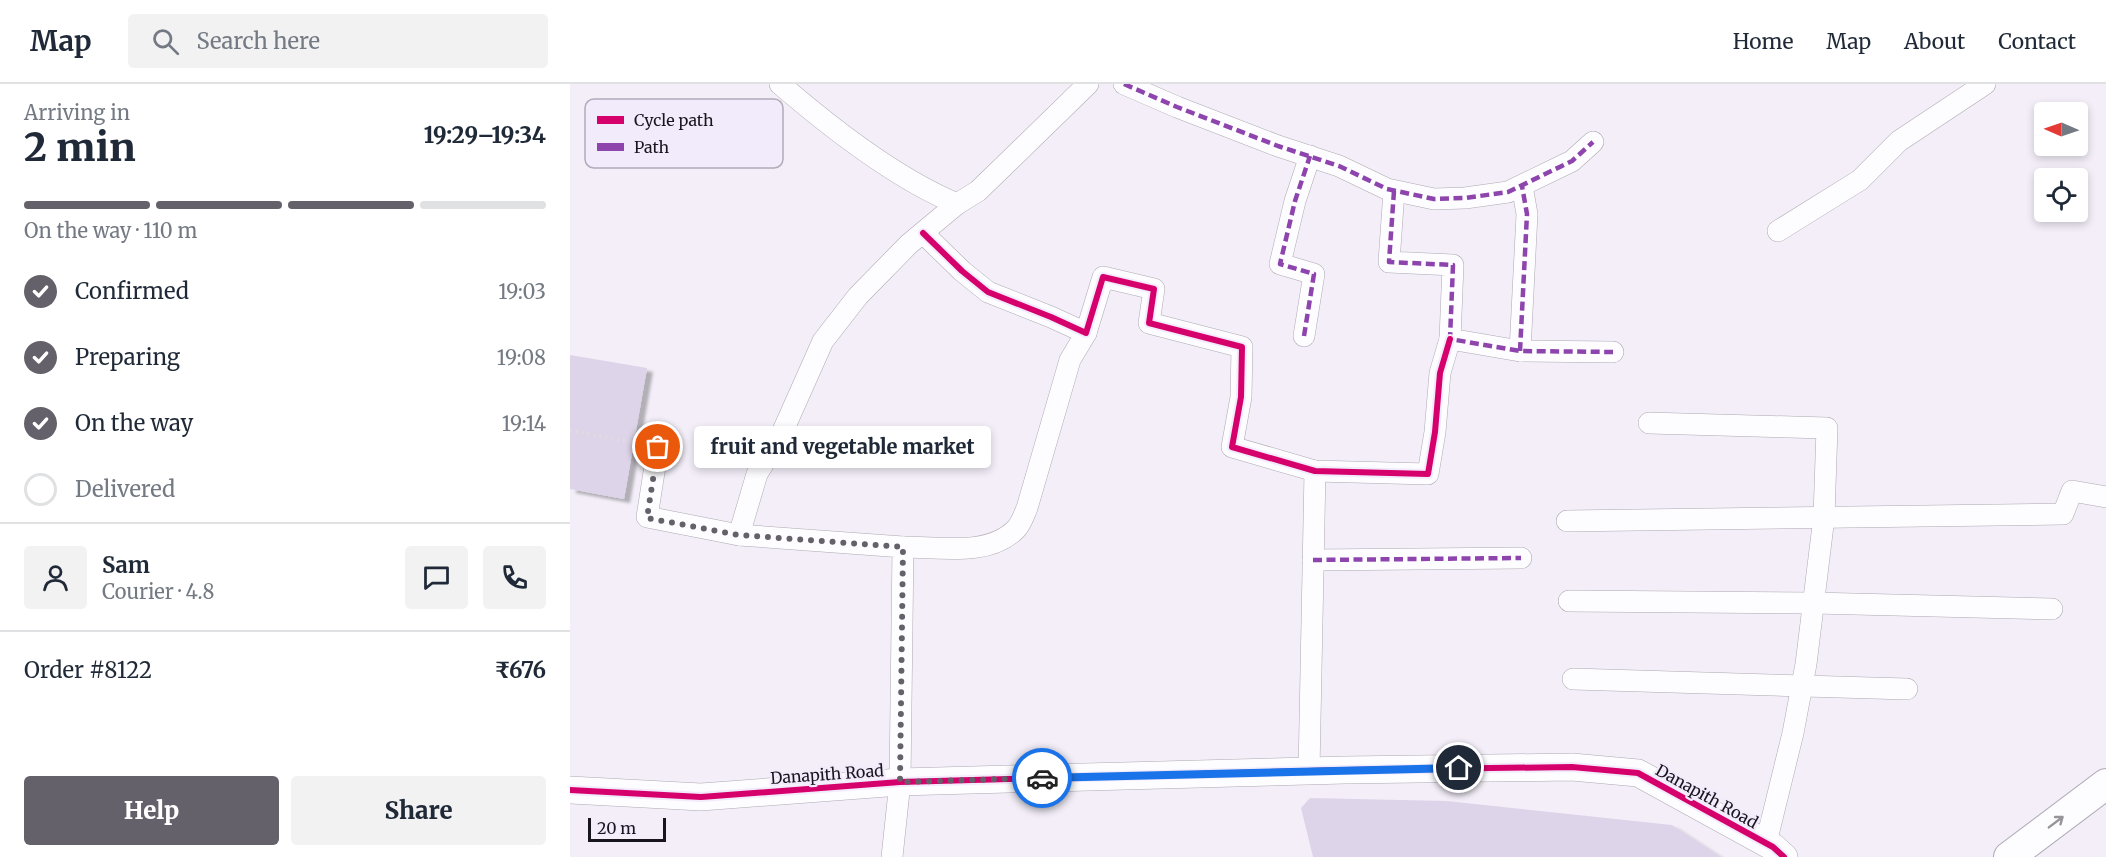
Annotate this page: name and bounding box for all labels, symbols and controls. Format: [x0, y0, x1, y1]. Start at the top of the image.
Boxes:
search box [128, 14, 548, 68]
text: Map [30, 23, 92, 59]
icon: search [149, 25, 182, 58]
text: Search here [197, 27, 320, 55]
text: Home [1733, 28, 1793, 55]
text: Map [1826, 28, 1871, 55]
text: About [1904, 28, 1965, 55]
text: Contact [1998, 28, 2076, 55]
legend [585, 99, 783, 168]
text: Arriving in [24, 100, 130, 125]
north arrow [2034, 102, 2088, 156]
map controls [2034, 102, 2088, 222]
text: Cycle path [634, 110, 714, 130]
text: 19:29–19:34 [424, 121, 546, 149]
text: 2 min [24, 123, 136, 172]
text: Path [634, 137, 670, 157]
button: locate [2034, 168, 2088, 222]
text: On the way · 110 m [24, 218, 197, 243]
icon: check [24, 275, 57, 308]
text: Confirmed [75, 277, 189, 305]
text: 19:03 [498, 279, 546, 304]
icon: check [24, 341, 57, 374]
text: Preparing [75, 343, 180, 371]
text: 19:08 [497, 345, 546, 370]
icon: check [24, 407, 57, 440]
text: On the way [75, 409, 193, 437]
text: 19:14 [502, 411, 546, 436]
pin [632, 421, 683, 472]
callout: fruit and vegetable market [694, 426, 991, 468]
icon: bag [641, 430, 674, 463]
text: fruit and vegetable market [710, 434, 975, 459]
text: Delivered [75, 475, 175, 503]
button: person [24, 546, 87, 609]
button: chat [405, 546, 468, 609]
button: phone [483, 546, 546, 609]
text: Sam [102, 551, 150, 579]
text: Courier · 4.8 [102, 579, 214, 604]
text: Order #8122 [24, 656, 152, 684]
text: ₹676 [495, 656, 546, 684]
pin [1433, 742, 1484, 793]
courier [1012, 748, 1072, 808]
icon: home [1442, 751, 1475, 784]
street label: Danapith Road [770, 760, 885, 788]
street label: Danapith Road [1652, 760, 1762, 832]
icon: car [1026, 762, 1059, 795]
button: Help [24, 776, 279, 845]
button: Share [291, 776, 546, 845]
scale bar [588, 815, 666, 842]
one-way arrow [2048, 816, 2064, 829]
text: 20 m [597, 818, 636, 838]

